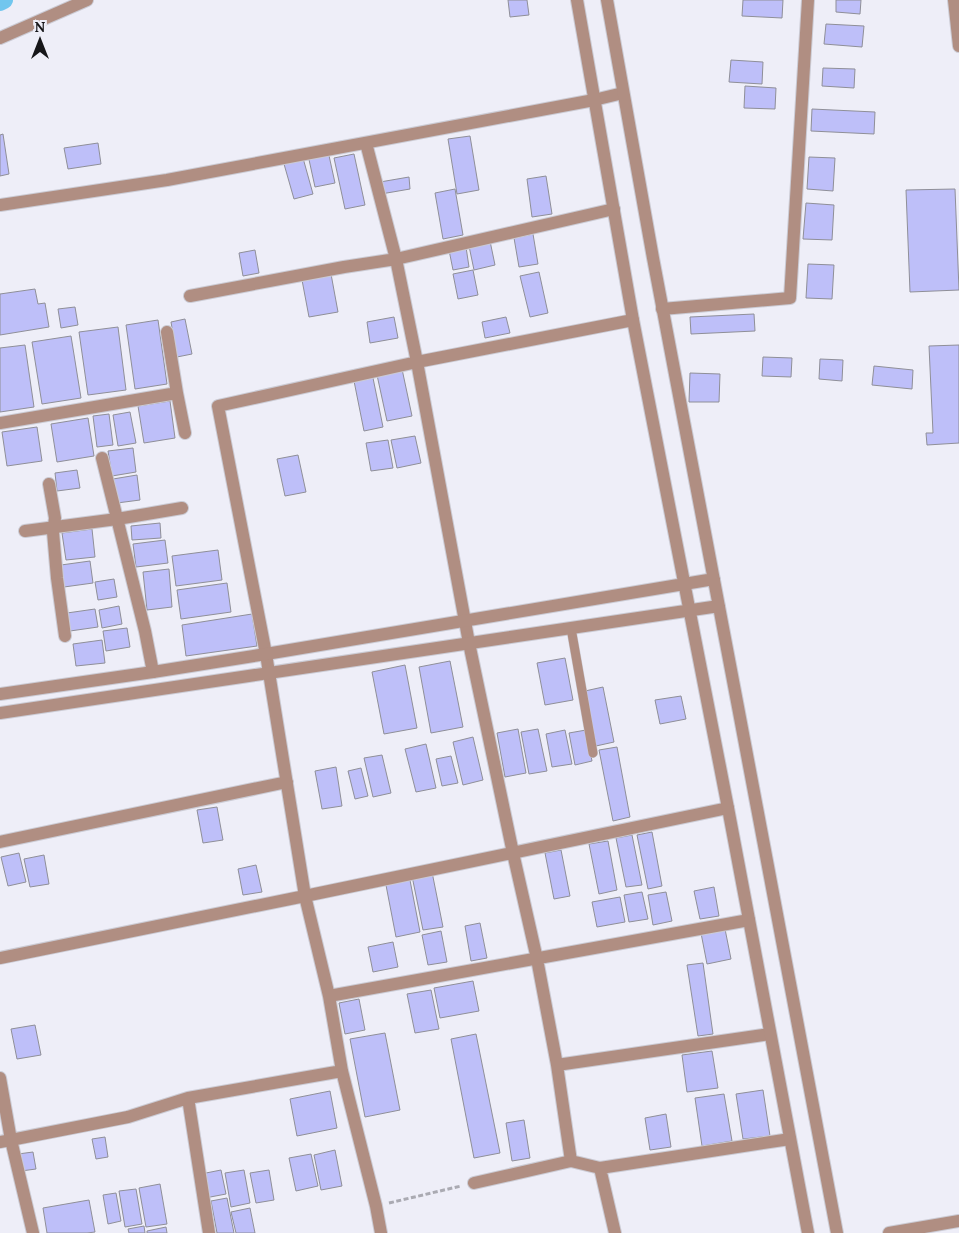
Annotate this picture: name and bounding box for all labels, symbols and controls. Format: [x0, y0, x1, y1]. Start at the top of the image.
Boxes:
north arrow [15, 15, 65, 65]
text: N [35, 18, 46, 36]

